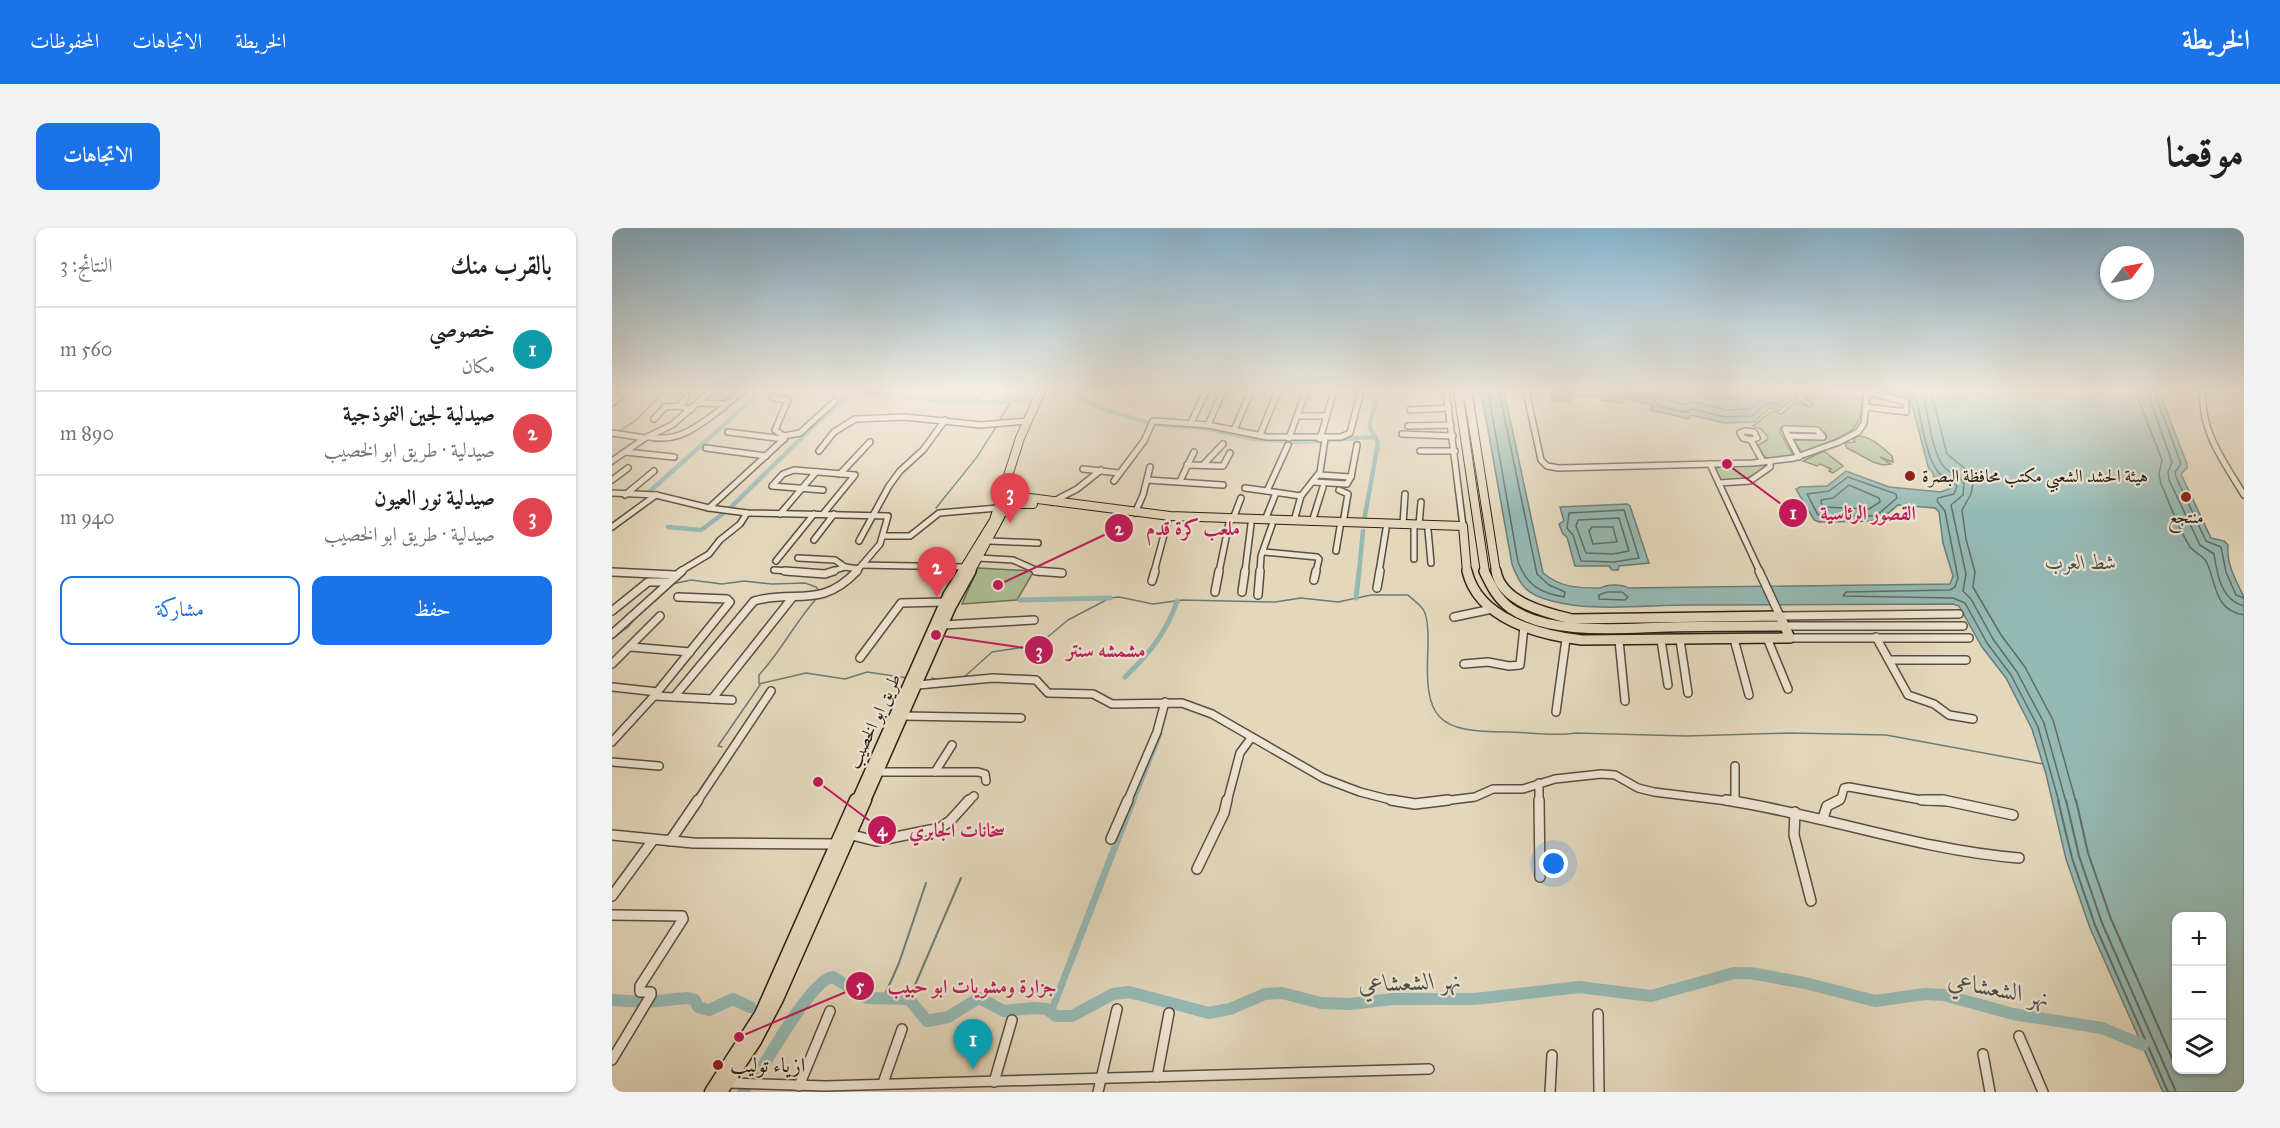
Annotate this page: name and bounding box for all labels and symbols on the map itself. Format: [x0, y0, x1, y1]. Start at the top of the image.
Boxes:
north arrow [2100, 246, 2154, 300]
place label: هيئة الحشد الشعبي مكتب محافظة البصرة [1922, 465, 2148, 493]
marker: هيئة الحشد الشعبي مكتب محافظة البصرة [1903, 469, 1917, 483]
pin: 3 [990, 474, 1030, 523]
marker: منتجع [2179, 490, 2193, 504]
callout: القصور الرئاسية [1778, 494, 1928, 532]
text: القصور الرئاسية [1820, 501, 1916, 526]
text: 1 [1789, 502, 1797, 524]
place label: منتجع [2168, 506, 2204, 533]
callout: ملعب كرة قدم [1104, 509, 1252, 547]
text: ملعب كرة قدم [1146, 516, 1240, 546]
text: 2 [1115, 518, 1125, 540]
pin: 2 [918, 548, 956, 597]
water label: شط العرب [2045, 550, 2117, 575]
callout: مشمشه سنتر [1024, 631, 1157, 669]
text: مشمشه سنتر [1065, 638, 1145, 662]
text: 3 [1035, 640, 1043, 663]
street label: طريق ابو الخصيب [842, 670, 907, 773]
callout: سخانات الجابري [867, 811, 1017, 849]
text: سخانات الجابري [909, 818, 1005, 847]
text: 4 [877, 819, 888, 842]
your location [1539, 849, 1568, 878]
water label: نهر الشعشاعي [1945, 964, 2052, 1017]
water label: نهر الشعشاعي [1358, 965, 1462, 1003]
callout: جزارة ومشويات ابو حبيب [845, 967, 1068, 1005]
text: جزارة ومشويات ابو حبيب [887, 974, 1057, 999]
text: 5 [856, 975, 865, 997]
pin: 1 [954, 1020, 992, 1069]
place label: ازياء توليب [730, 1052, 805, 1079]
marker: ازياء توليب [711, 1058, 725, 1072]

